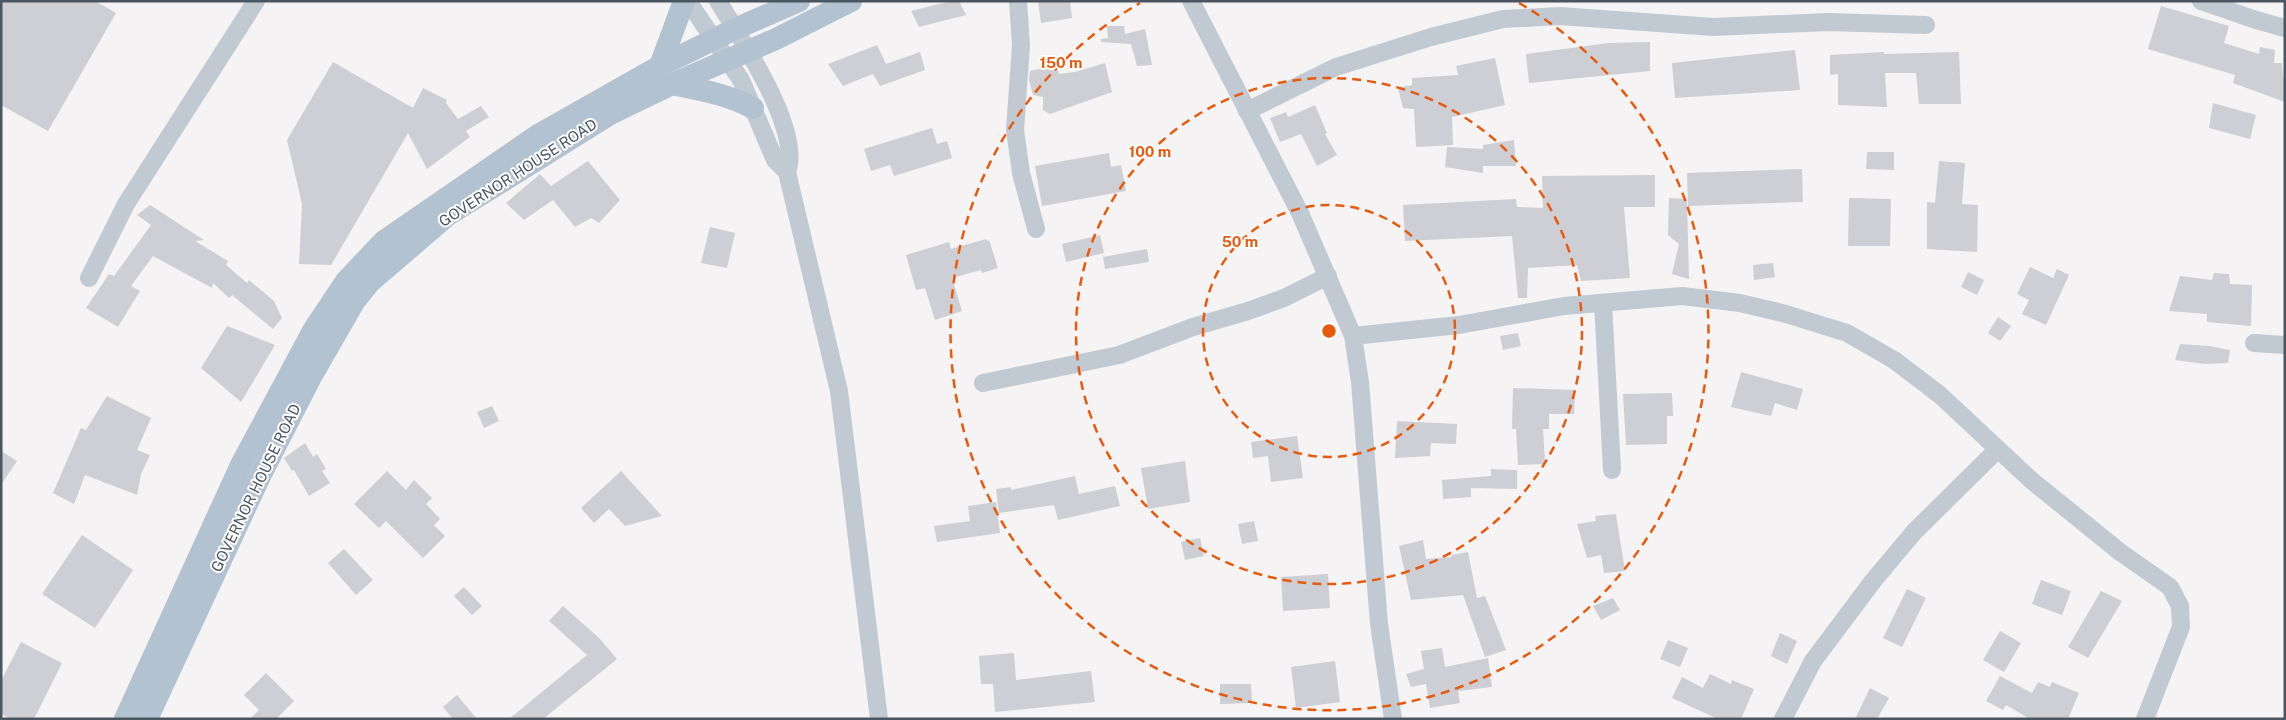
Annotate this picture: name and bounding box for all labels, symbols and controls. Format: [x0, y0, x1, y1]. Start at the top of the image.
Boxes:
text: 150 m [1039, 54, 1083, 71]
street label: GOVERNOR HOUSE ROAD [436, 115, 600, 230]
text: 100 m [1129, 143, 1171, 160]
text: 50 m [1222, 233, 1258, 250]
centre of rings [1320, 322, 1338, 340]
street label: GOVERNOR HOUSE ROAD [207, 401, 304, 575]

